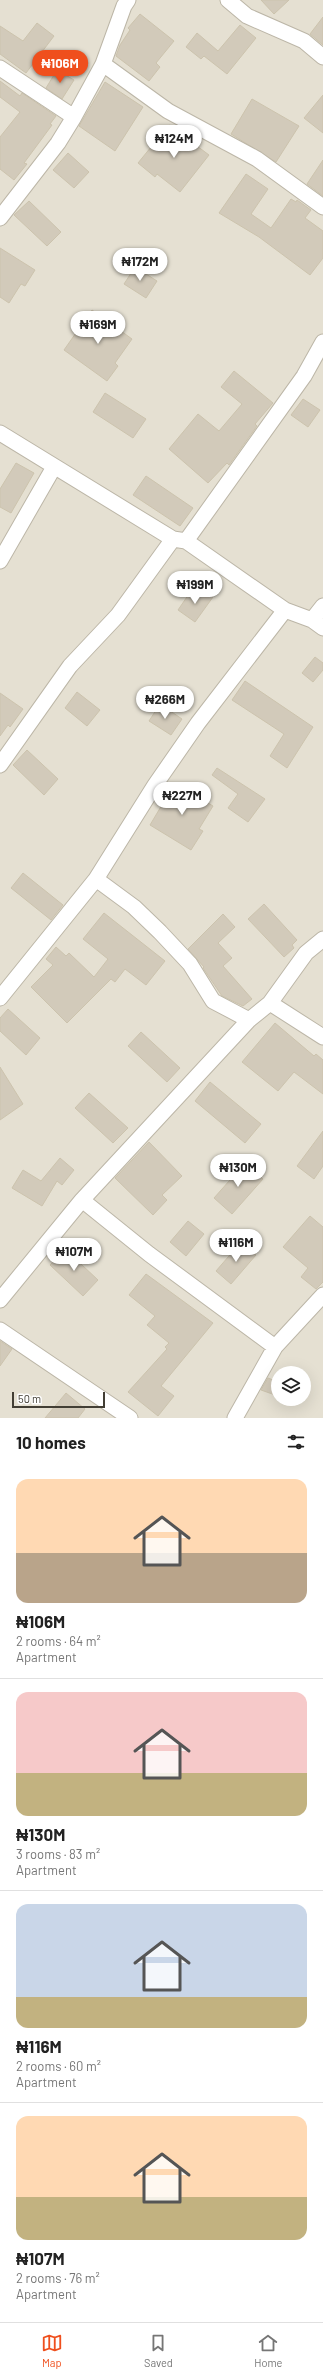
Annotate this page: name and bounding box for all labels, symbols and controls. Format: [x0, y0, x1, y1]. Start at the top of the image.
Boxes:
pin: ₦106M [32, 50, 88, 84]
text: ₦106M [41, 55, 79, 71]
pin: ₦124M [146, 125, 202, 159]
text: ₦124M [155, 130, 193, 146]
pin: ₦172M [112, 248, 168, 282]
text: ₦172M [121, 253, 159, 269]
pin: ₦169M [70, 311, 126, 345]
text: ₦169M [79, 316, 117, 332]
pin: ₦199M [167, 571, 223, 605]
text: ₦199M [176, 576, 214, 592]
pin: ₦266M [137, 686, 193, 720]
text: ₦266M [145, 691, 185, 707]
pin: ₦227M [154, 782, 210, 816]
text: ₦227M [162, 787, 202, 803]
pin: ₦130M [210, 1154, 266, 1188]
text: ₦130M [219, 1159, 257, 1175]
pin: ₦116M [208, 1229, 264, 1263]
text: ₦116M [219, 1234, 253, 1250]
pin: ₦107M [46, 1238, 102, 1272]
text: ₦107M [55, 1243, 93, 1259]
map controls [271, 1366, 311, 1406]
button: layers [271, 1366, 311, 1406]
scale bar [12, 1390, 105, 1409]
text: 50 m [18, 1392, 41, 1405]
icon: filters [285, 1431, 307, 1453]
text: 10 homes [16, 1432, 86, 1452]
icon: home [126, 1505, 198, 1577]
text: ₦106M [16, 1611, 65, 1631]
text: 2 rooms · 64 m² [16, 1633, 101, 1649]
text: Apartment [16, 1649, 77, 1665]
icon: home [126, 1718, 198, 1790]
text: ₦130M [16, 1824, 65, 1844]
text: 3 rooms · 83 m² [16, 1846, 100, 1862]
text: Apartment [16, 1862, 77, 1878]
icon: home [126, 1930, 198, 2002]
text: ₦116M [16, 2036, 62, 2056]
text: 2 rooms · 60 m² [16, 2058, 101, 2074]
text: Apartment [16, 2074, 77, 2090]
icon: home [126, 2142, 198, 2214]
text: ₦107M [16, 2248, 65, 2268]
text: 2 rooms · 76 m² [16, 2270, 100, 2286]
text: Apartment [16, 2286, 77, 2302]
tab: Map [41, 2332, 63, 2369]
tab: Saved [144, 2332, 173, 2369]
tab: Home [254, 2332, 282, 2369]

